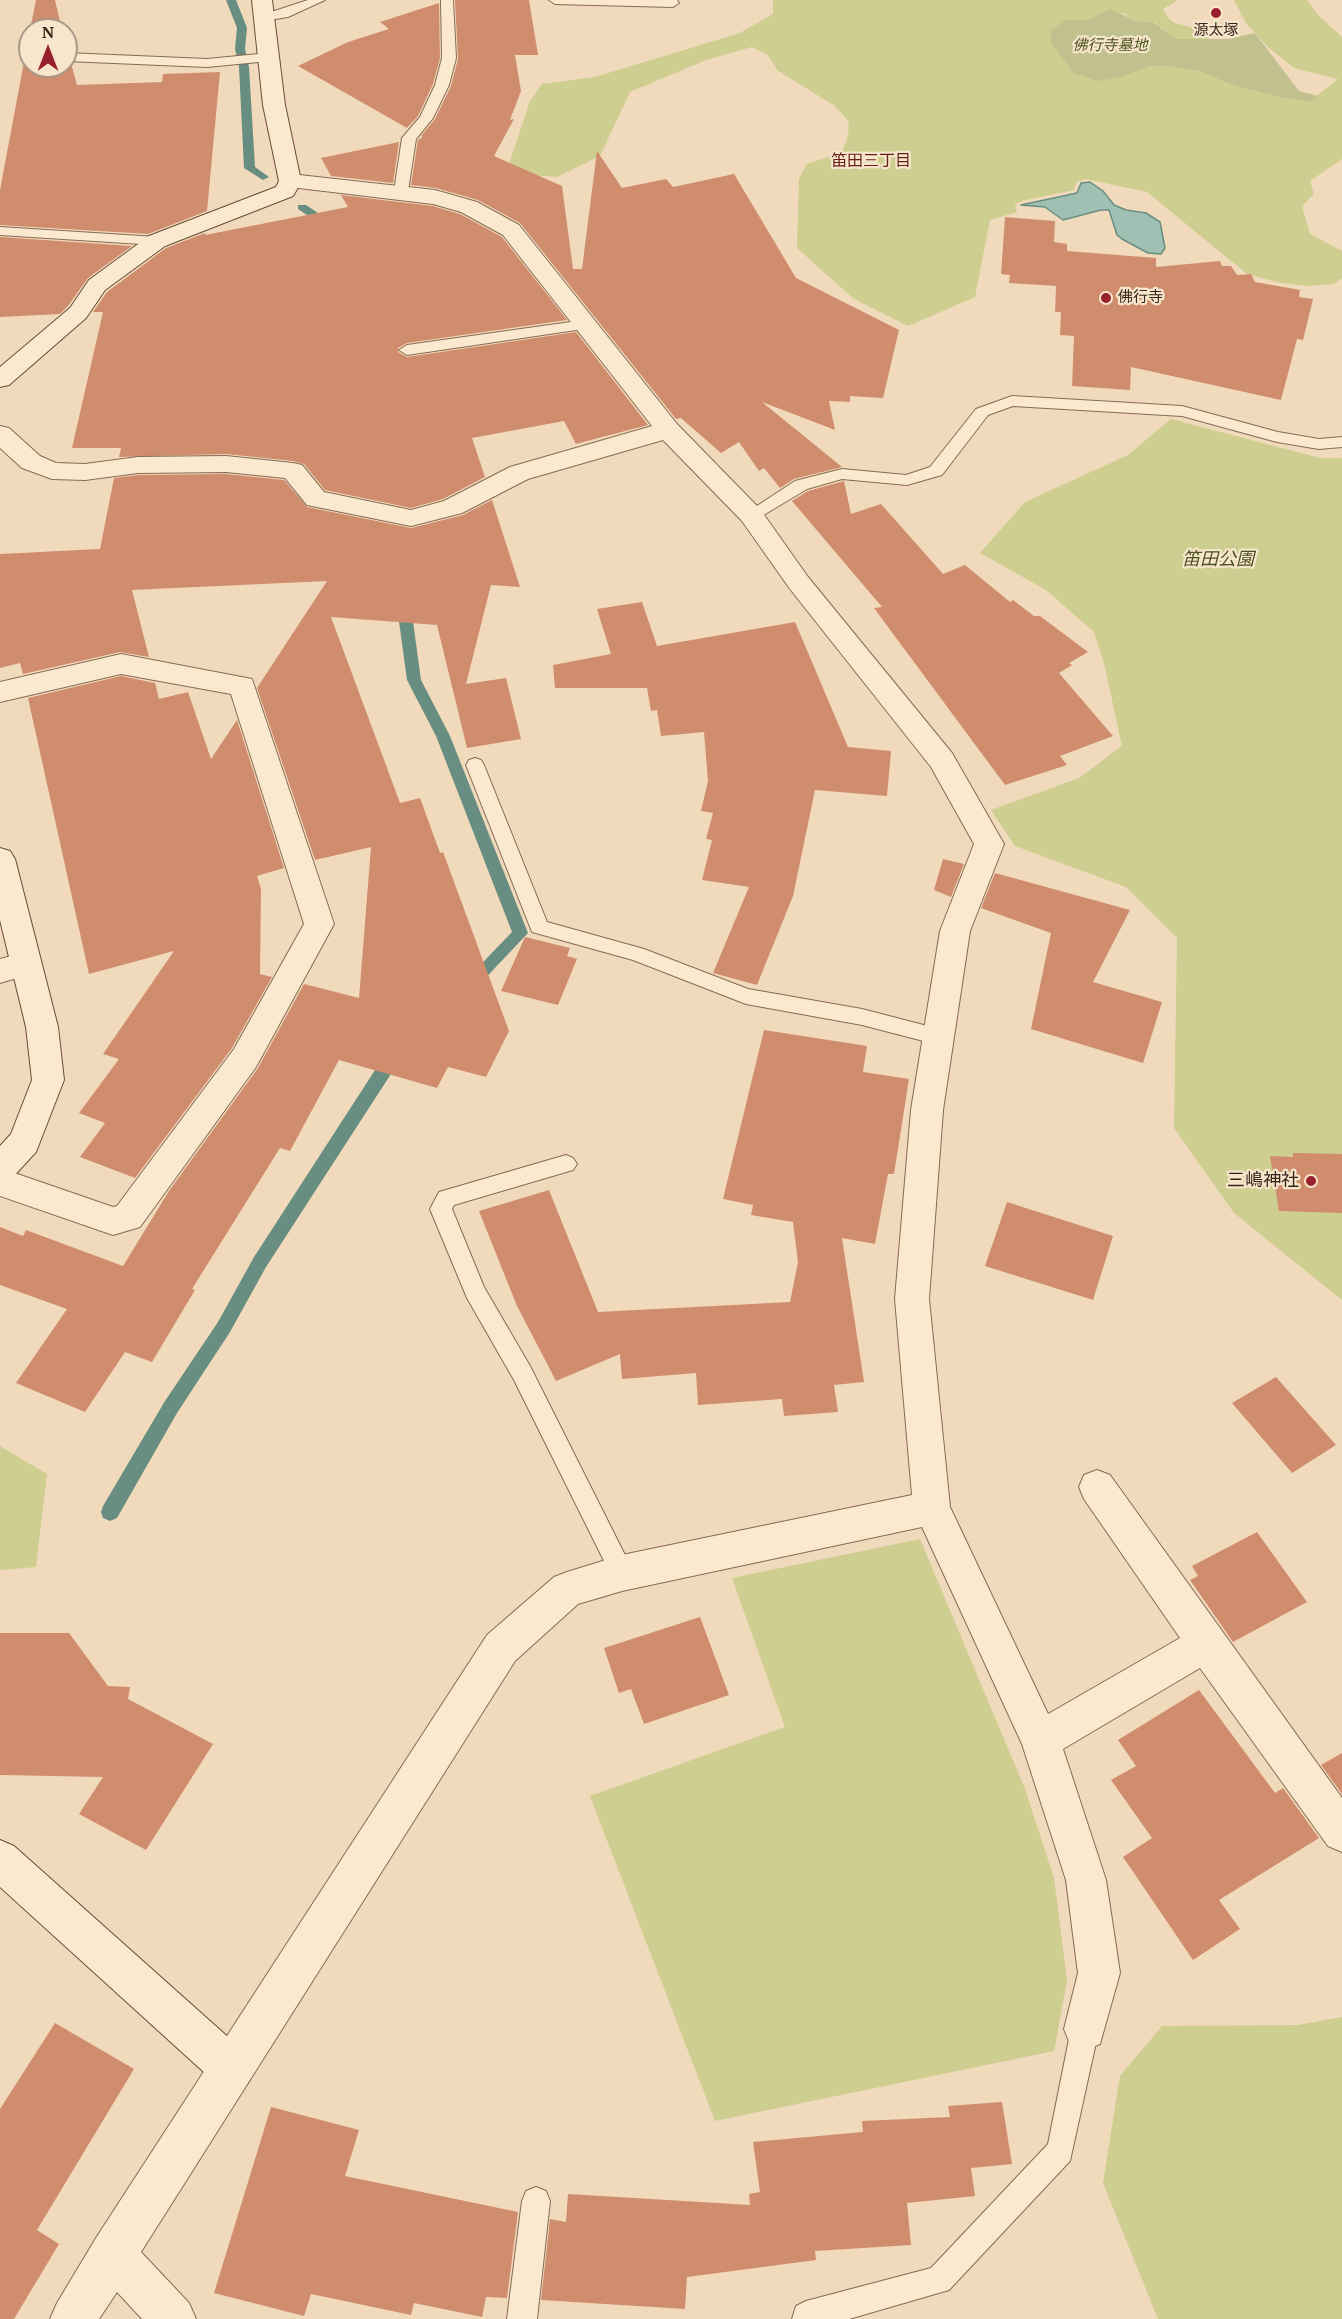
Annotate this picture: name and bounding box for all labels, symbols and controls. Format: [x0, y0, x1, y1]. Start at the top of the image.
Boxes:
marker: 源太塚 [1209, 6, 1223, 20]
north arrow [18, 18, 78, 78]
text: N [42, 21, 54, 43]
place label: 源太塚 [1194, 22, 1238, 40]
park label: 佛行寺墓地 [1073, 37, 1147, 55]
district label: 笛田三丁目 [831, 151, 911, 171]
place label: 佛行寺 [1118, 289, 1163, 307]
marker: 佛行寺 [1099, 291, 1113, 305]
park label: 笛田公園 [1182, 549, 1254, 571]
place label: 三嶋神社 [1227, 1170, 1299, 1192]
marker: 三嶋神社 [1304, 1174, 1318, 1188]

